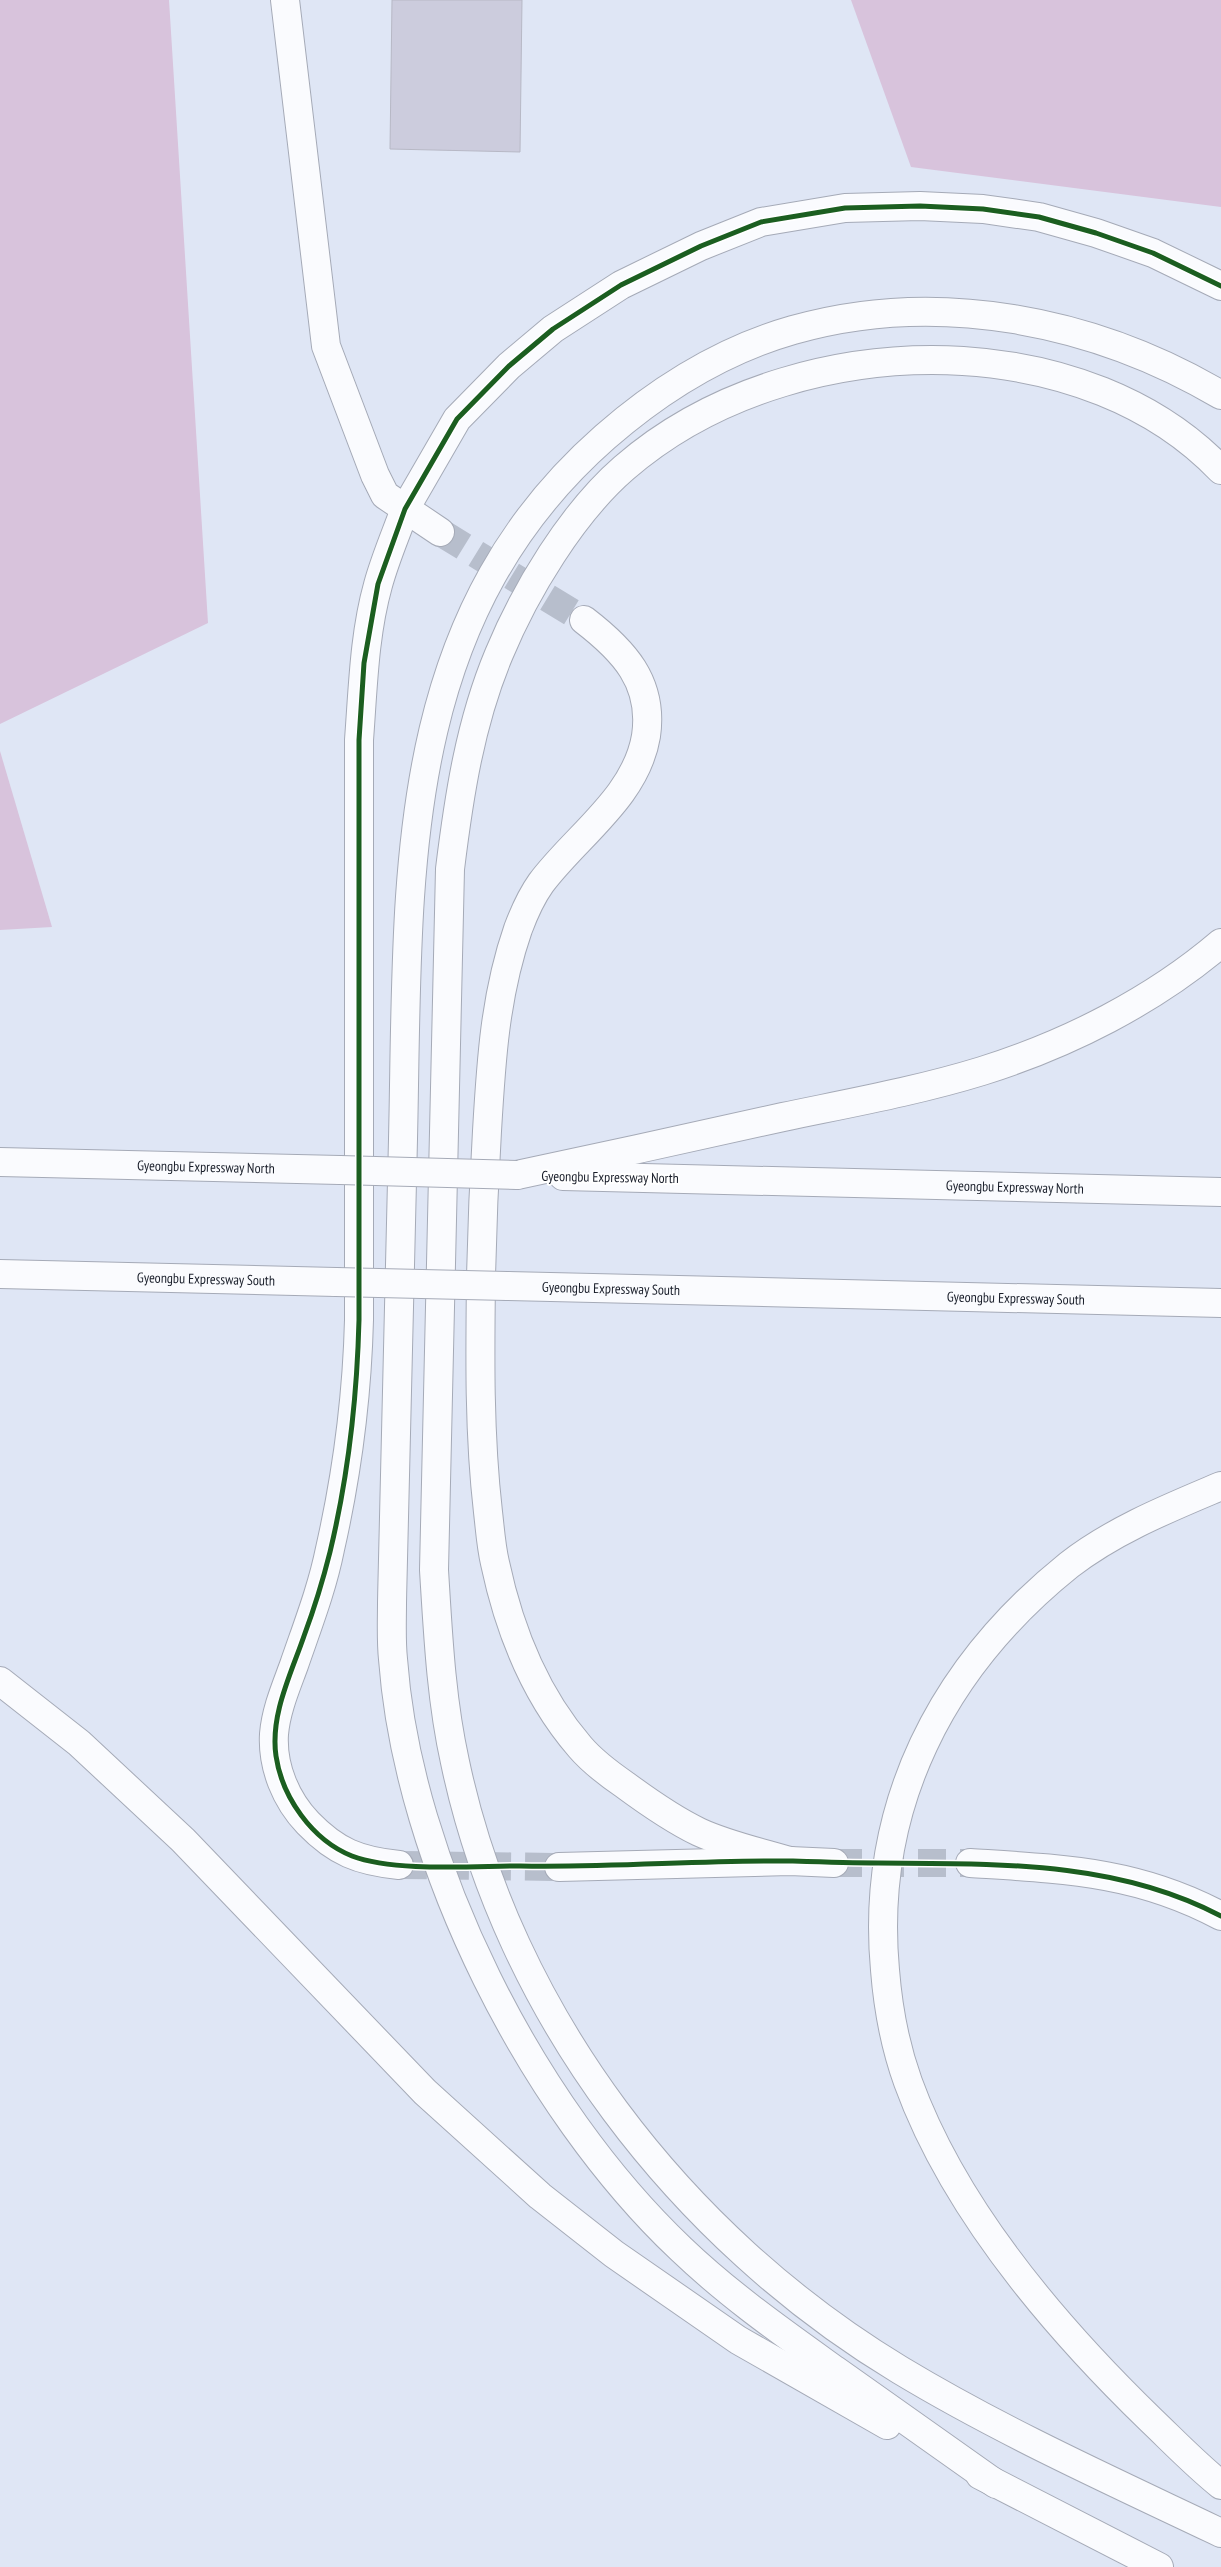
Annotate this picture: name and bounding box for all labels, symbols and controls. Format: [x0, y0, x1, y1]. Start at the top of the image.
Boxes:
street label: Gyeongbu Expressway North [137, 1156, 275, 1177]
street label: Gyeongbu Expressway North [541, 1167, 679, 1187]
street label: Gyeongbu Expressway North [946, 1176, 1084, 1198]
street label: Gyeongbu Expressway South [137, 1268, 275, 1290]
street label: Gyeongbu Expressway South [542, 1278, 680, 1299]
street label: Gyeongbu Expressway South [947, 1287, 1085, 1309]

